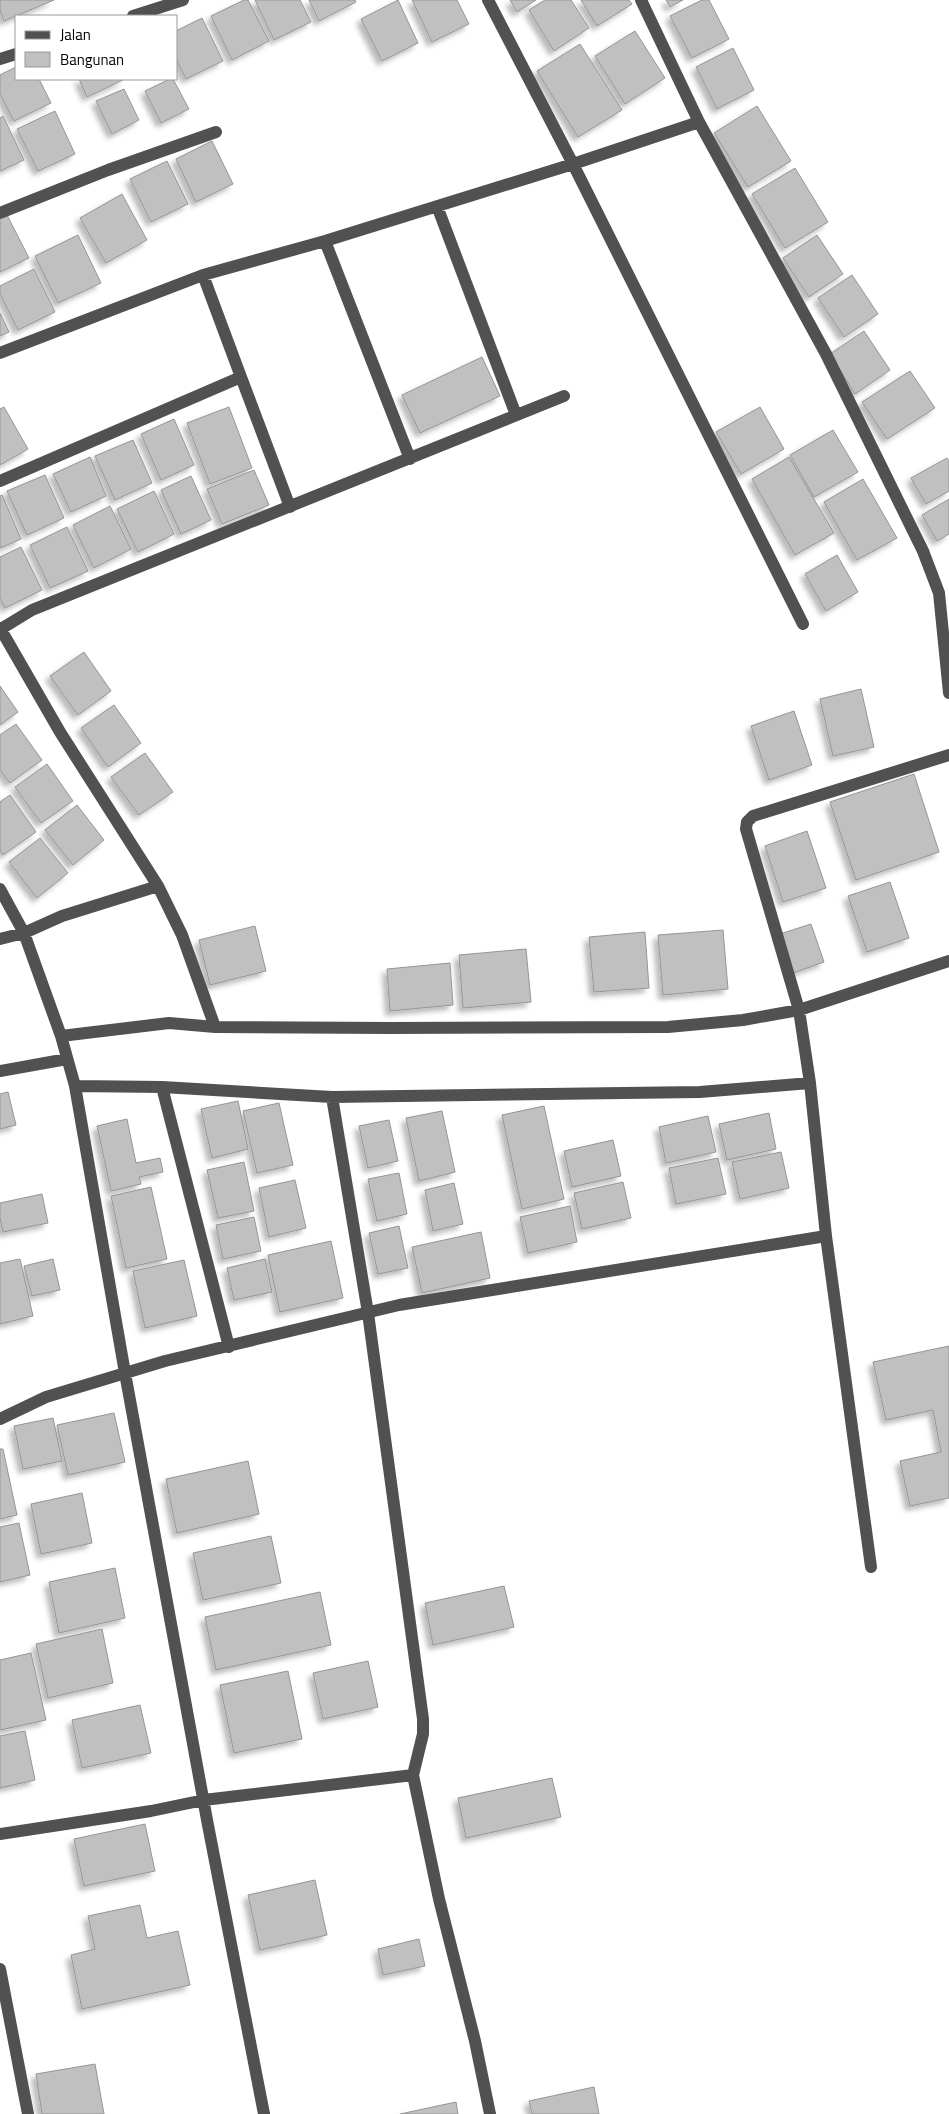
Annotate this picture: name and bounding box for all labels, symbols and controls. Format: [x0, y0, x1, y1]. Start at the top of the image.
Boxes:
legend [15, 15, 178, 80]
text: Jalan [60, 23, 91, 46]
text: Bangunan [60, 48, 124, 71]

